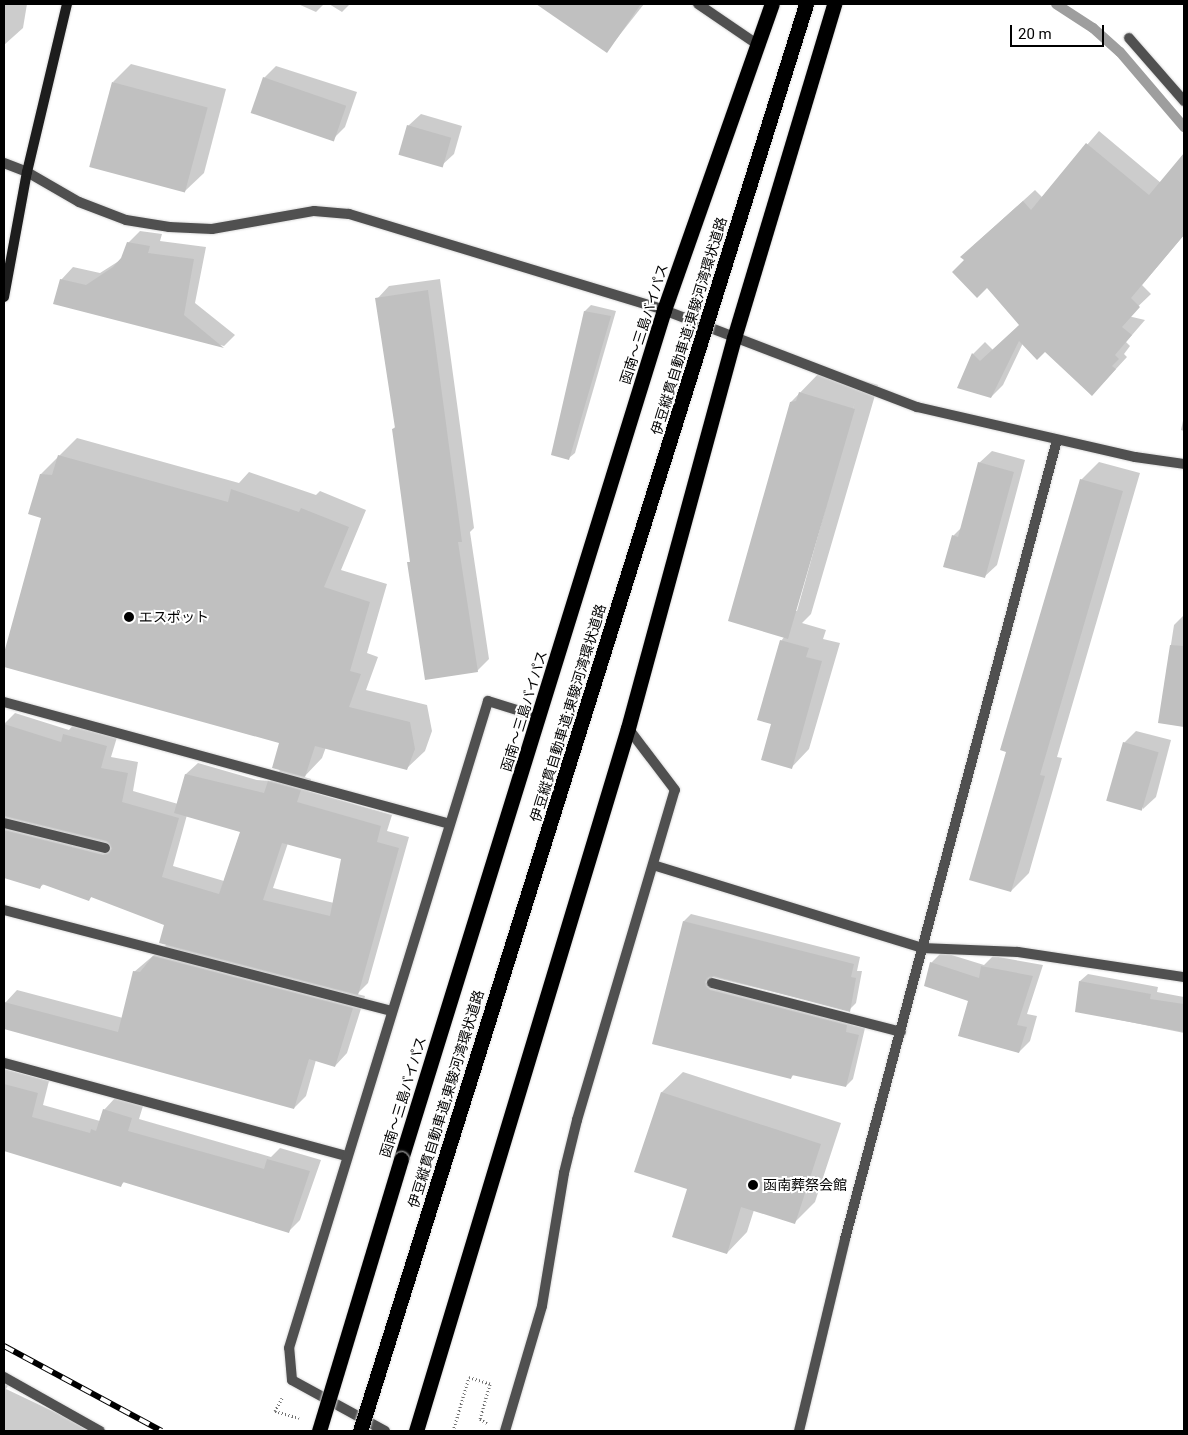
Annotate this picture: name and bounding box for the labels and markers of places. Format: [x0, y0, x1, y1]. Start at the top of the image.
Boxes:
place label: エスポット [139, 609, 209, 625]
marker: エスポット [123, 611, 135, 623]
place label: 函南葬祭会館 [763, 1177, 847, 1193]
marker: 函南葬祭会館 [747, 1179, 759, 1191]

